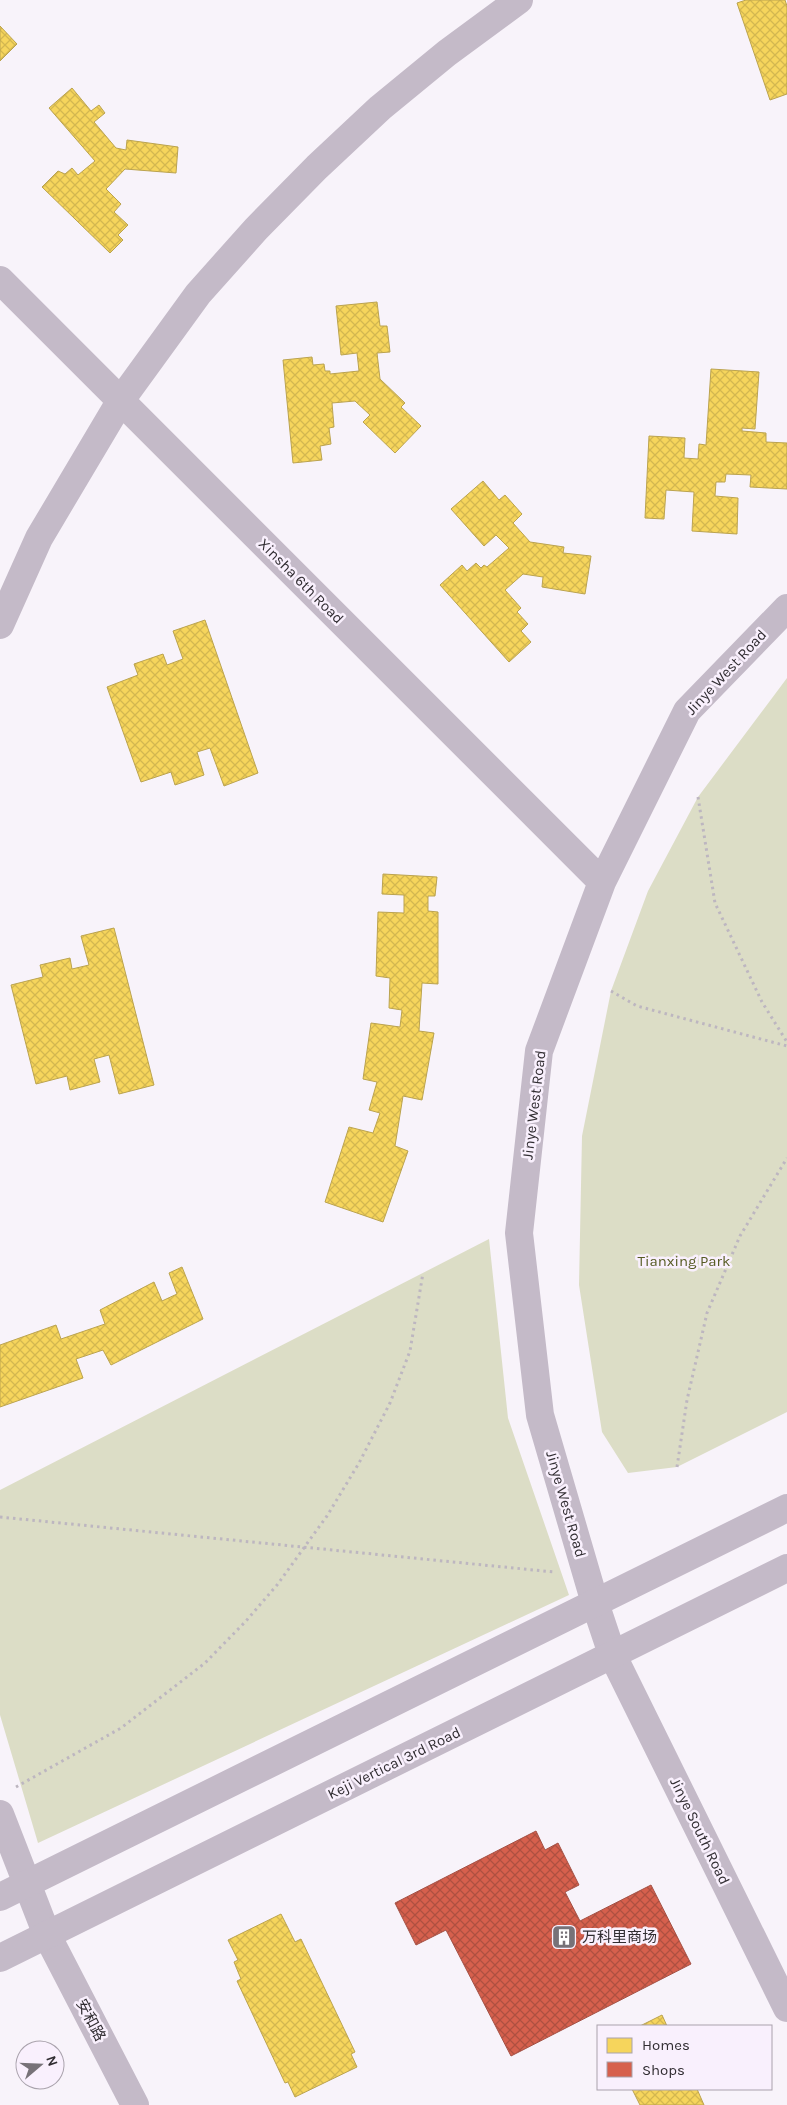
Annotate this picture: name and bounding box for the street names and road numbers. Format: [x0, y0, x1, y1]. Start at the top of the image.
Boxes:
street label: Xinsha 6th Road [255, 535, 347, 627]
street label: Jinye West Road [682, 626, 770, 718]
street label: Jinye West Road [518, 1049, 550, 1161]
street label: Jinye West Road [542, 1449, 590, 1559]
street label: Keji Vertical 3rd Road [325, 1723, 463, 1803]
street label: Jinye South Road [666, 1774, 734, 1888]
street label: 安和路 [72, 1996, 110, 2044]

